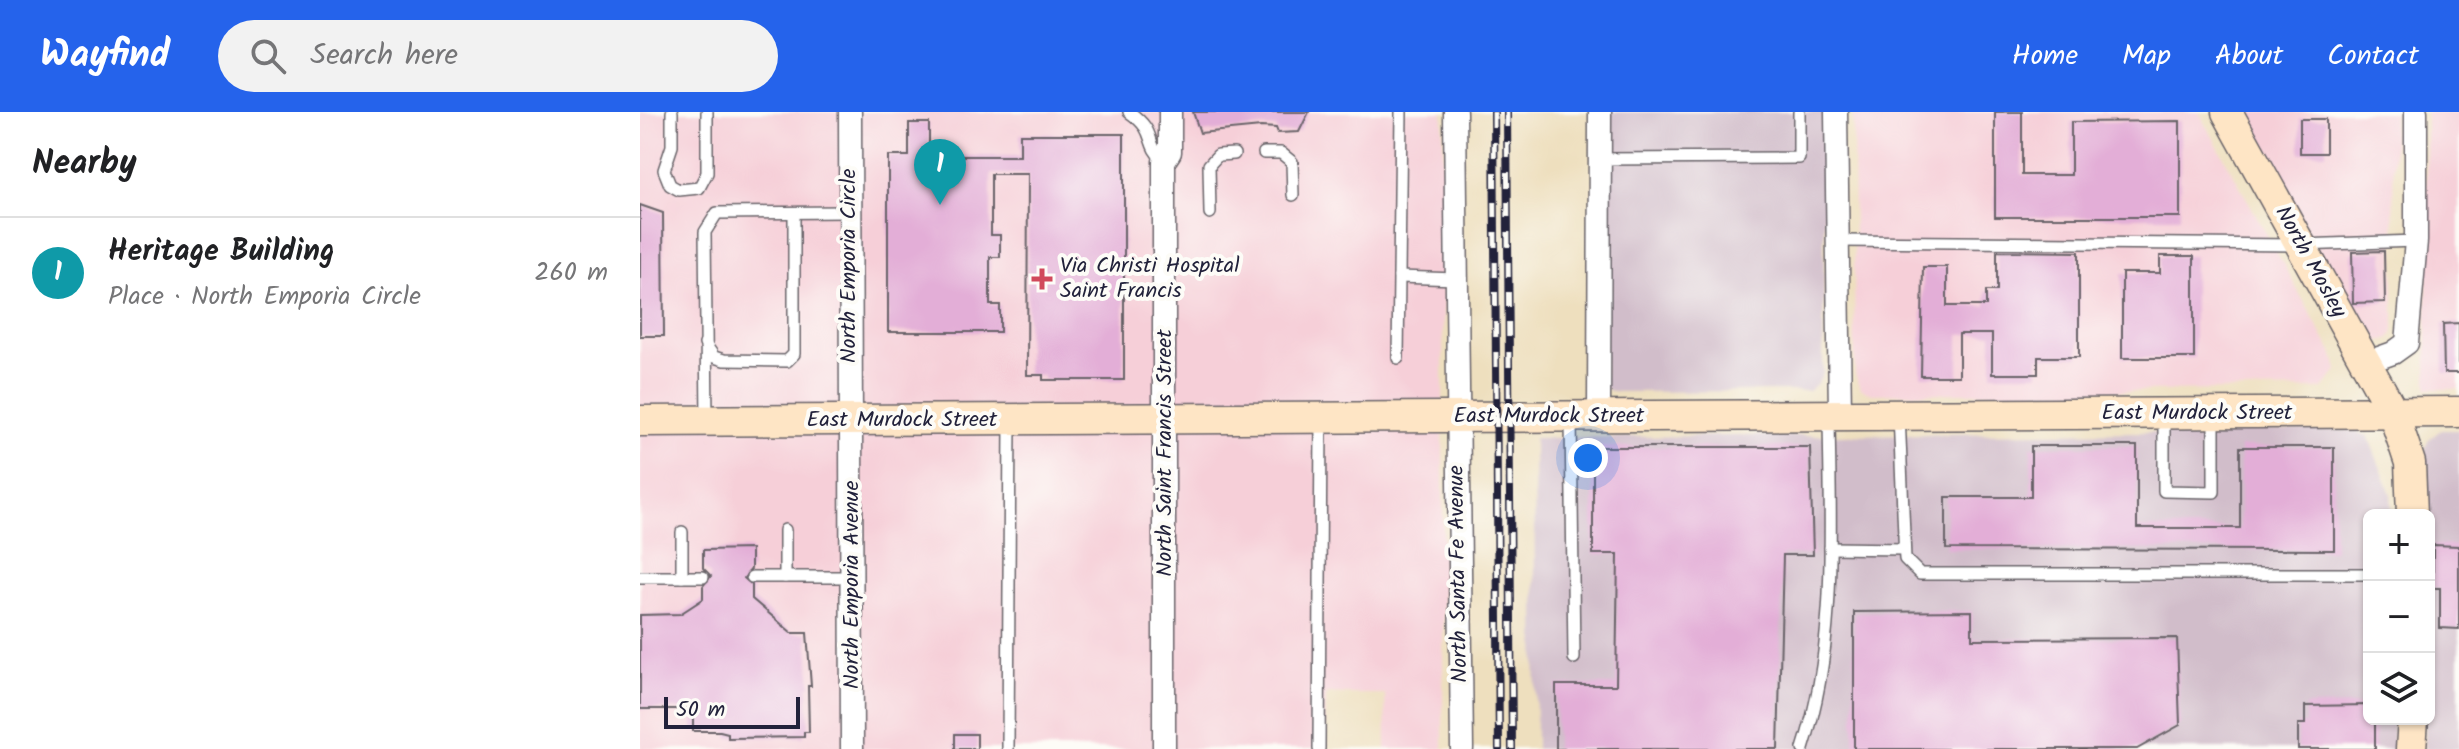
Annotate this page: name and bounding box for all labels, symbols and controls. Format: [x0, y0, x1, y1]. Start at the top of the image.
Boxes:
search box [218, 20, 778, 92]
text: Wayfind [40, 26, 170, 86]
text: Search here [310, 32, 458, 80]
icon: search [246, 34, 290, 78]
text: Home [2012, 34, 2078, 79]
text: Map [2122, 34, 2171, 79]
text: About [2215, 34, 2283, 79]
text: Contact [2327, 34, 2419, 79]
text: Nearby [32, 137, 137, 191]
pin: 1 [914, 139, 966, 205]
street label: North Emporia Circle [832, 169, 867, 363]
street label: North Mosley [2265, 199, 2356, 325]
text: Heritage Building [108, 228, 334, 276]
place label: Via Christi Hospital Saint Francis [1060, 249, 1240, 309]
text: 1 [54, 252, 62, 294]
text: 260 m [534, 252, 608, 294]
marker: Via Christi Hospital Saint Francis [1031, 268, 1053, 290]
text: Place · North Emporia Circle [108, 276, 421, 318]
street label: North Saint Francis Street [1148, 329, 1183, 577]
street label: East Murdock Street [2102, 396, 2293, 431]
street label: East Murdock Street [1454, 399, 1645, 434]
street label: East Murdock Street [807, 403, 998, 438]
your location [1568, 438, 1608, 478]
street label: North Santa Fe Avenue [1440, 465, 1478, 683]
street label: North Emporia Avenue [835, 481, 870, 689]
map controls [2363, 509, 2435, 725]
button: + [2363, 509, 2435, 581]
button: − [2363, 581, 2435, 653]
button: layers [2363, 653, 2435, 725]
scale bar [664, 693, 800, 729]
text: 50 m [676, 693, 725, 728]

